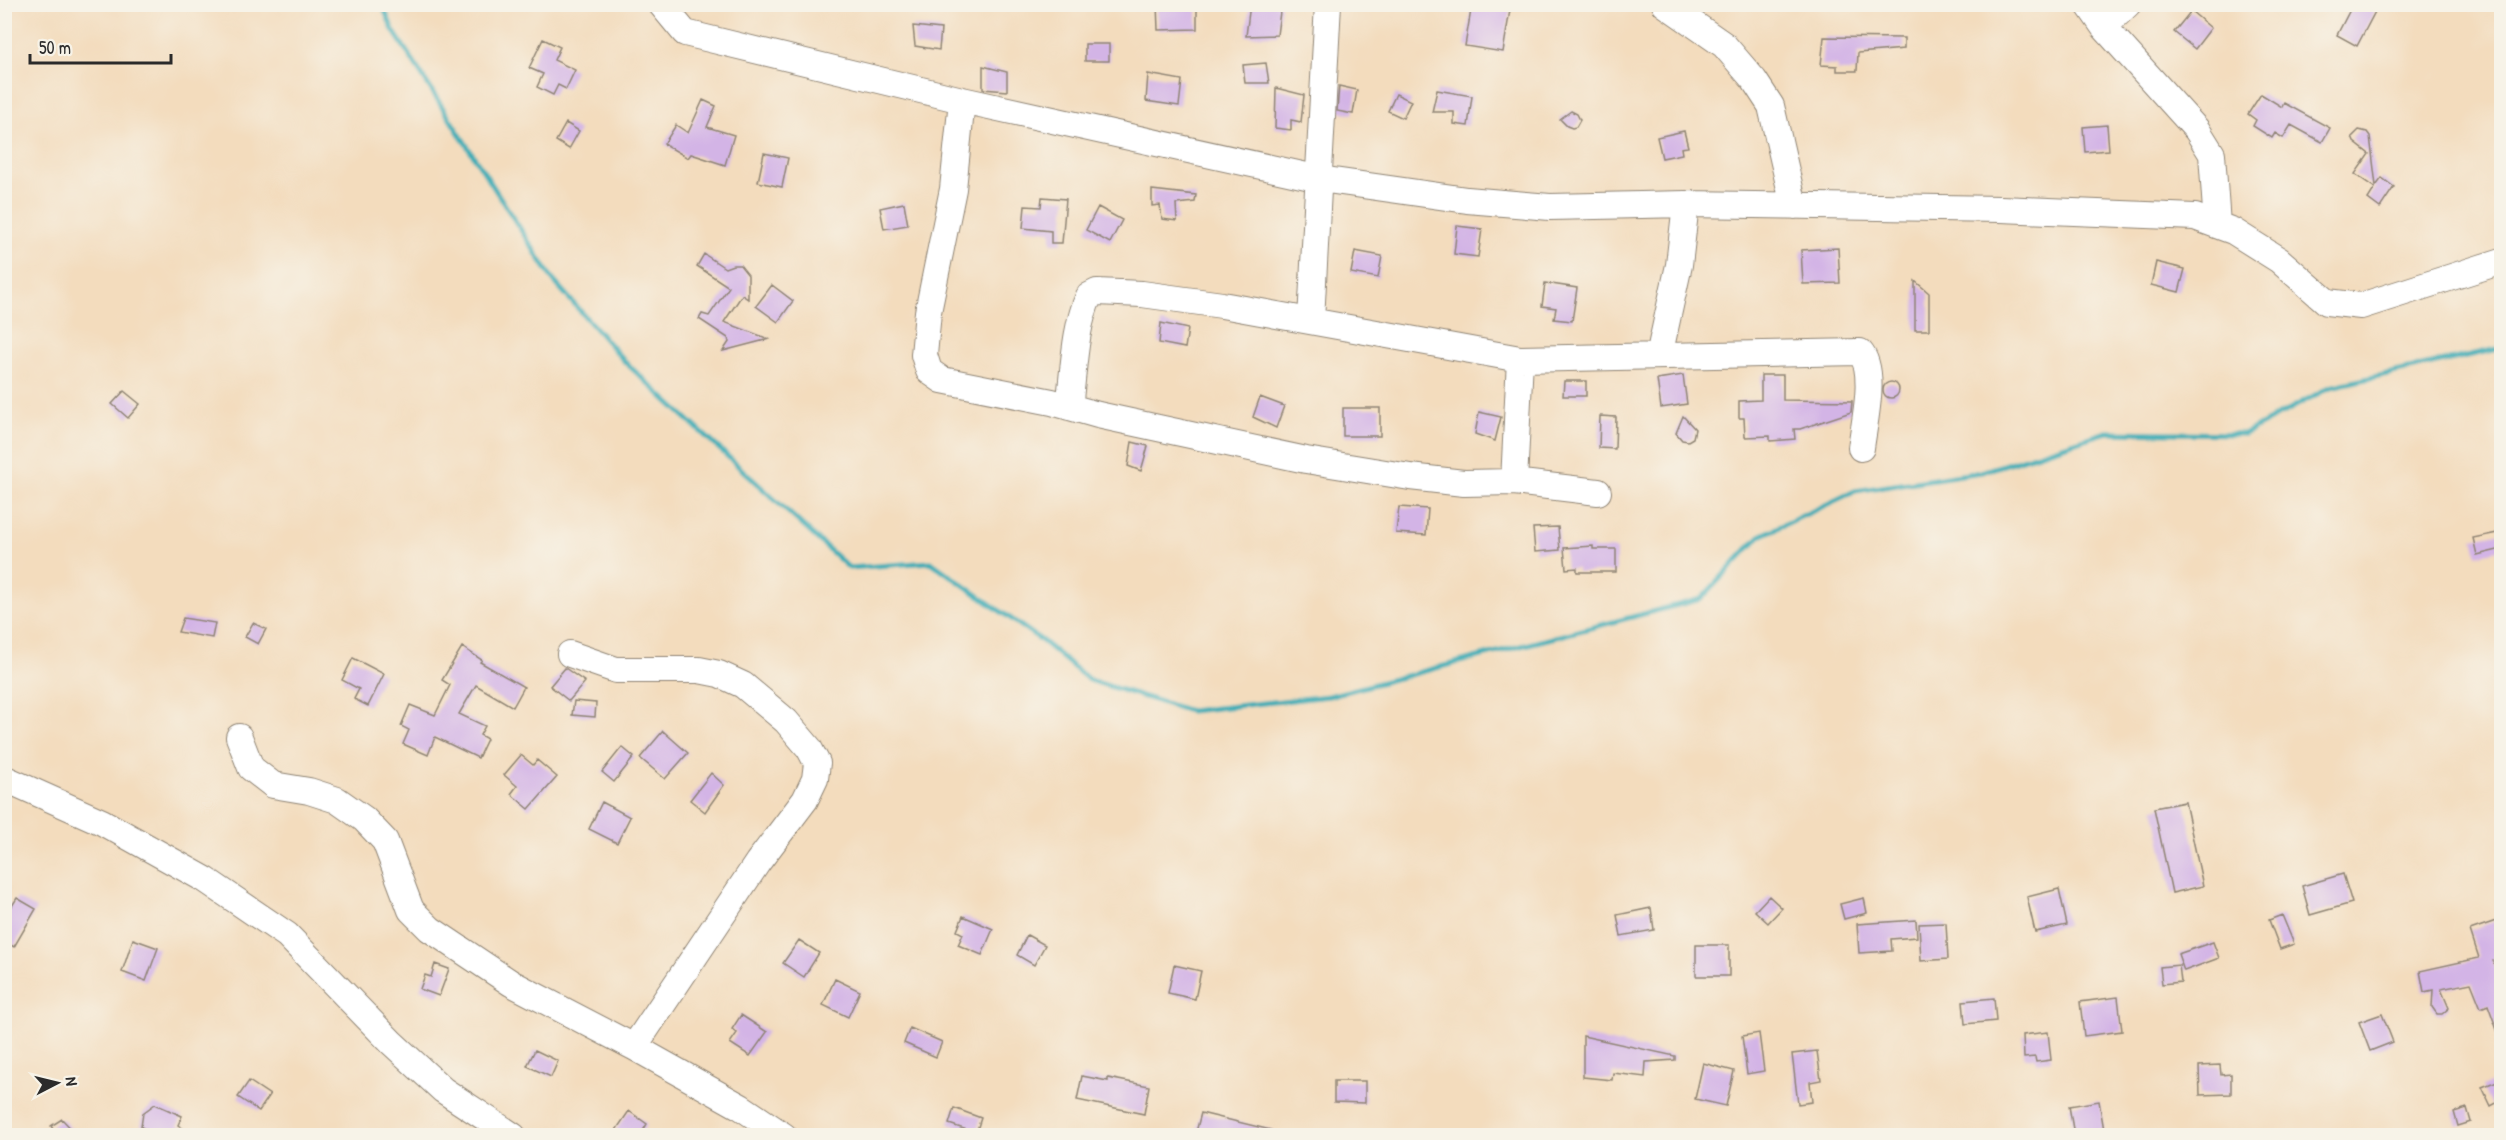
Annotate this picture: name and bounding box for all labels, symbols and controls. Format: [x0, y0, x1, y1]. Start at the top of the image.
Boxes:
scale bar [30, 27, 171, 65]
text: 50 m [39, 35, 71, 60]
north arrow [27, 1053, 87, 1113]
text: N [60, 1076, 83, 1087]

